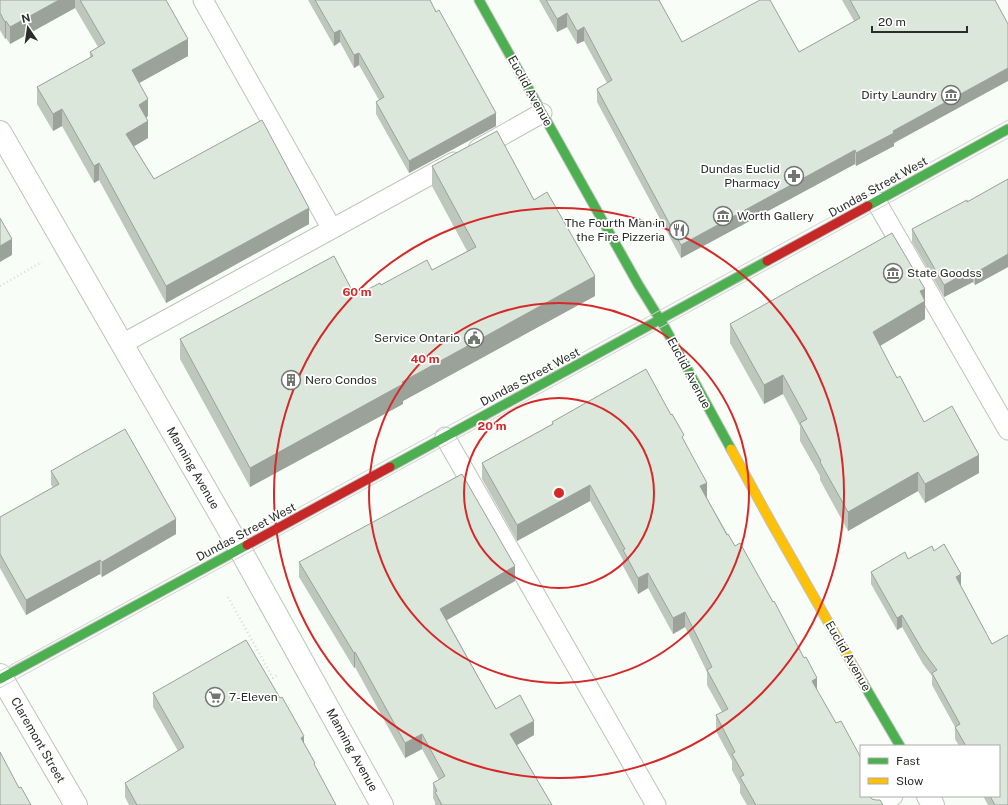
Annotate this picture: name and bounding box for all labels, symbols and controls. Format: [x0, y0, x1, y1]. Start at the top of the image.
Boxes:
north arrow [8, 8, 48, 48]
scale bar [872, 8, 967, 34]
text: N [20, 11, 31, 25]
text: 20 m [878, 15, 906, 29]
street label: Euclid Avenue [505, 53, 555, 129]
museum icon: Dirty Laundry [940, 84, 962, 106]
place label: Dirty Laundry [861, 88, 938, 102]
street label: Dundas Street West [826, 154, 930, 220]
place label: Dundas Euclid Pharmacy [701, 162, 781, 190]
pharmacy icon: Dundas Euclid Pharmacy [783, 165, 805, 187]
museum icon: Worth Gallery [712, 205, 734, 227]
place label: Worth Gallery [737, 209, 815, 223]
place label: The Fourth Man in the Fire Pizzeria [565, 216, 665, 244]
restaurant icon: The Fourth Man in the Fire Pizzeria [668, 219, 690, 241]
museum icon: State Goodss [882, 262, 904, 284]
place label: State Goodss [907, 266, 982, 280]
text: 60 m [342, 285, 372, 299]
public building icon: Service Ontario [463, 327, 485, 349]
place label: Service Ontario [374, 331, 460, 345]
street label: Euclid Avenue [664, 335, 714, 411]
street label: Dundas Street West [478, 345, 583, 409]
text: 40 m [410, 352, 440, 366]
building icon: Nero Condos [280, 369, 302, 391]
place label: Nero Condos [305, 373, 377, 387]
text: 20 m [478, 419, 507, 433]
street label: Manning Avenue [164, 424, 222, 512]
centre of rings [552, 486, 566, 500]
street label: Dundas Street West [194, 500, 299, 564]
street label: Euclid Avenue [822, 618, 874, 694]
supermarket icon: 7-Eleven [204, 686, 226, 708]
place label: 7-Eleven [229, 690, 278, 704]
street label: Claremont Street [8, 695, 68, 785]
street label: Manning Avenue [323, 706, 381, 794]
legend [860, 745, 1000, 797]
text: Fast [896, 754, 921, 768]
text: Slow [896, 774, 924, 788]

